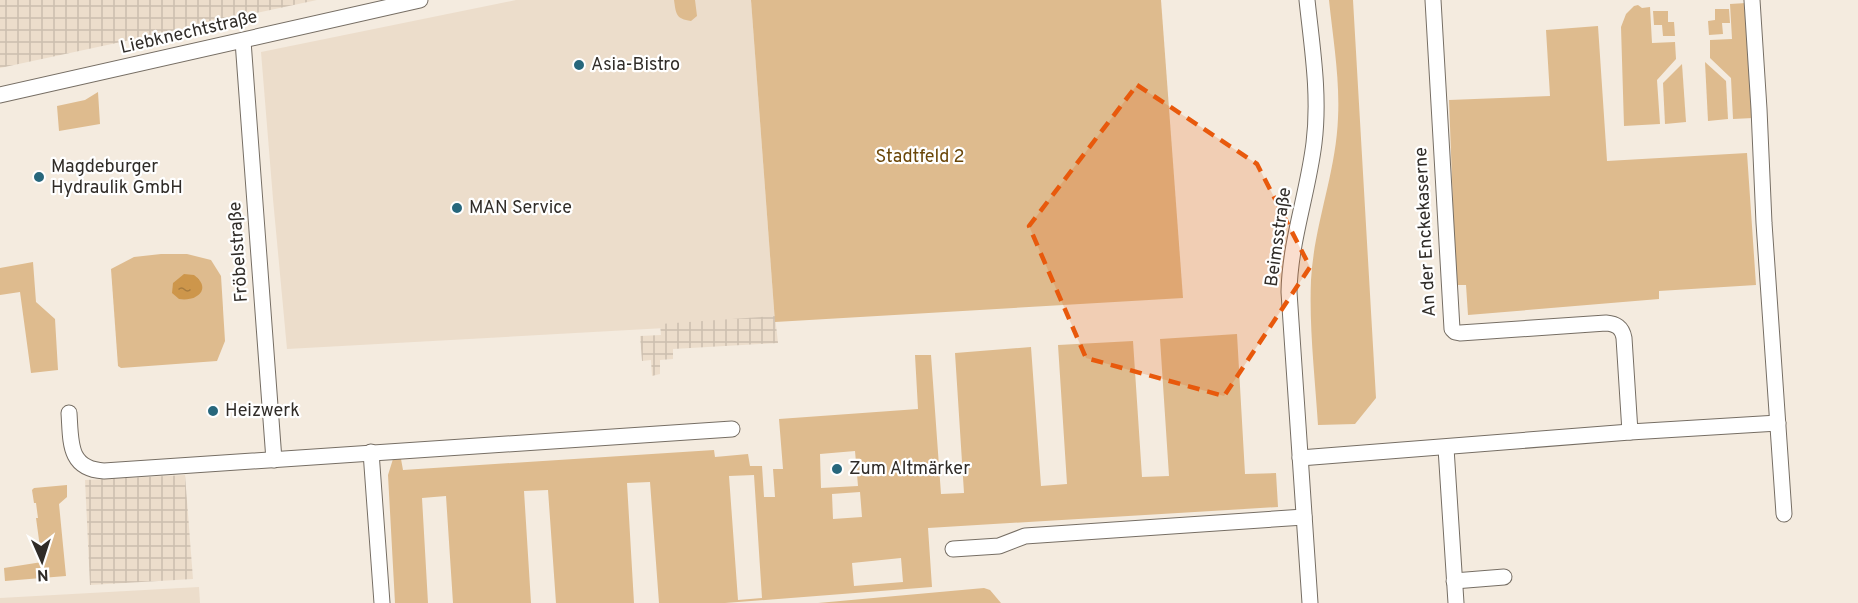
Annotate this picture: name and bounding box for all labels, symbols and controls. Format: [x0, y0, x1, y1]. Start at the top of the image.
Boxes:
street label: Liebknechtstraße [118, 6, 260, 60]
place label: Asia-Bistro [591, 54, 680, 77]
marker: Asia-Bistro [572, 58, 586, 72]
park label: Stadtfeld 2 [875, 146, 965, 169]
street label: An der Enckekaserne [1410, 146, 1442, 318]
place label: Magdeburger Hydraulik GmbH [51, 156, 183, 200]
marker: Magdeburger Hydraulik GmbH [32, 170, 46, 184]
street label: Beimsstraße [1261, 186, 1297, 288]
place label: MAN Service [469, 197, 572, 220]
street label: Fröbelstraße [224, 201, 254, 303]
marker: MAN Service [450, 201, 464, 215]
place label: Heizwerk [225, 400, 300, 423]
marker: Heizwerk [206, 404, 220, 418]
place label: Zum Altmärker [849, 458, 970, 481]
marker: Zum Altmärker [830, 462, 844, 476]
north arrow [12, 531, 72, 591]
text: N [36, 564, 49, 584]

